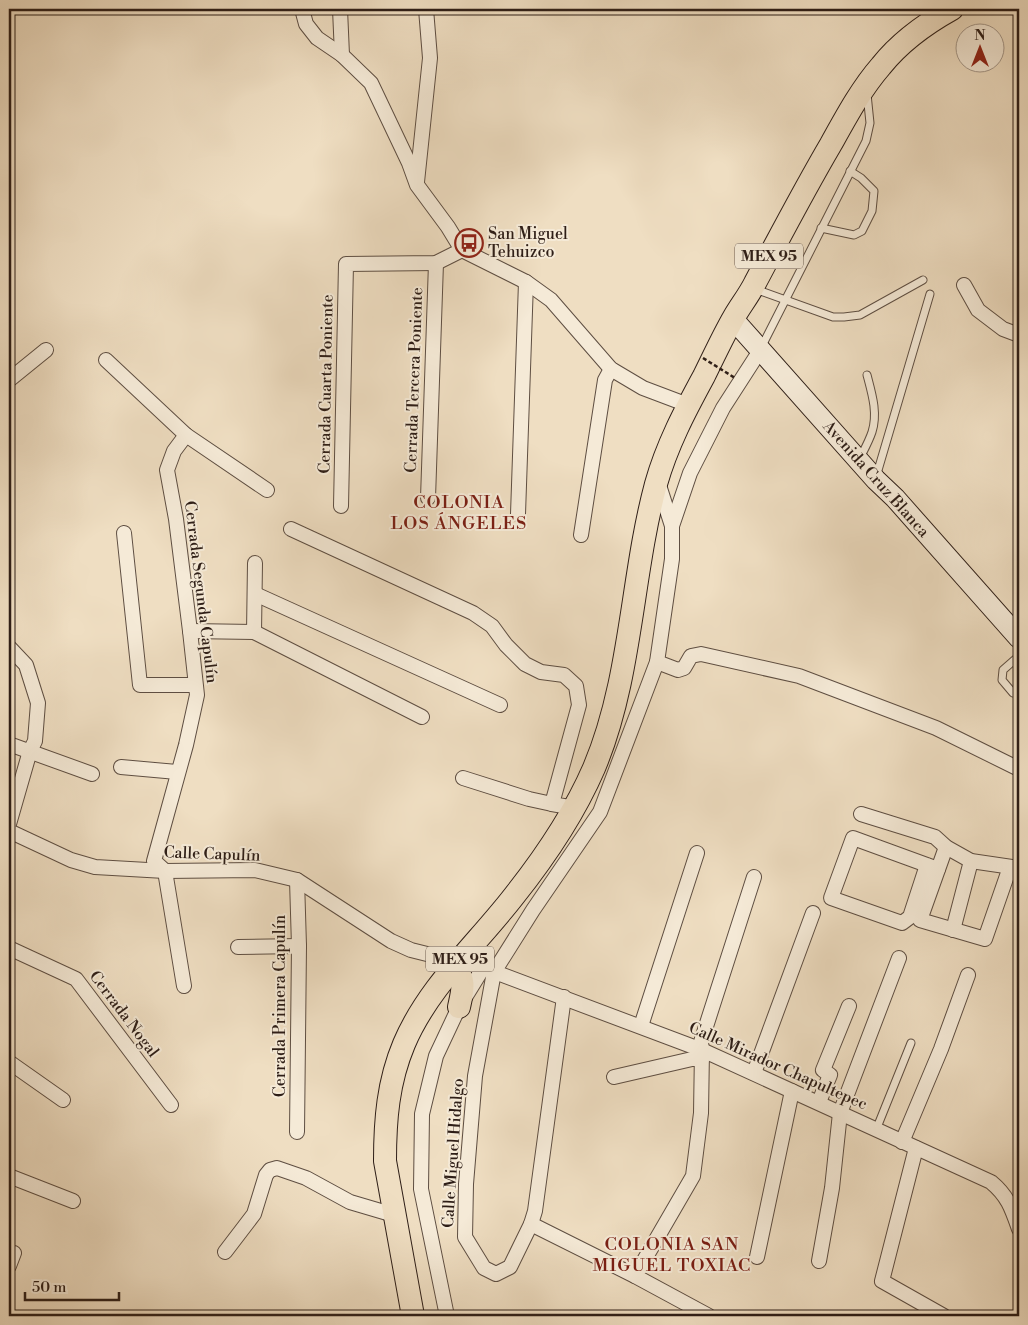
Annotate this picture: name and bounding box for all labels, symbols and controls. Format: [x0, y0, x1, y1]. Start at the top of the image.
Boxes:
north arrow [956, 22, 1006, 72]
text: N [974, 27, 986, 45]
place label: San Miguel Tehuizco [488, 224, 568, 262]
bus stop icon: San Miguel Tehuizco [454, 228, 484, 258]
road number: MEX 95 [735, 244, 803, 268]
street label: Cerrada Tercera Poniente [401, 287, 427, 473]
street label: Cerrada Cuarta Poniente [314, 294, 338, 474]
street label: Avenida Cruz Blanca [818, 416, 934, 542]
district label: COLONIA LOS ÁNGELES [391, 491, 527, 535]
street label: Cerrada Segunda Capulín [180, 500, 222, 685]
street label: Calle Capulín [163, 842, 261, 866]
street label: Cerrada Primera Capulín [270, 914, 290, 1097]
road number: MEX 95 [426, 946, 494, 972]
street label: Cerrada Nogal [85, 967, 163, 1062]
street label: Calle Mirador Chapultepec [686, 1018, 870, 1114]
street label: Calle Miguel Hidalgo [438, 1077, 468, 1229]
district label: COLONIA SAN MIGUEL TOXIAC [593, 1233, 751, 1277]
scale bar [25, 1270, 119, 1302]
text: 50 m [32, 1278, 66, 1297]

